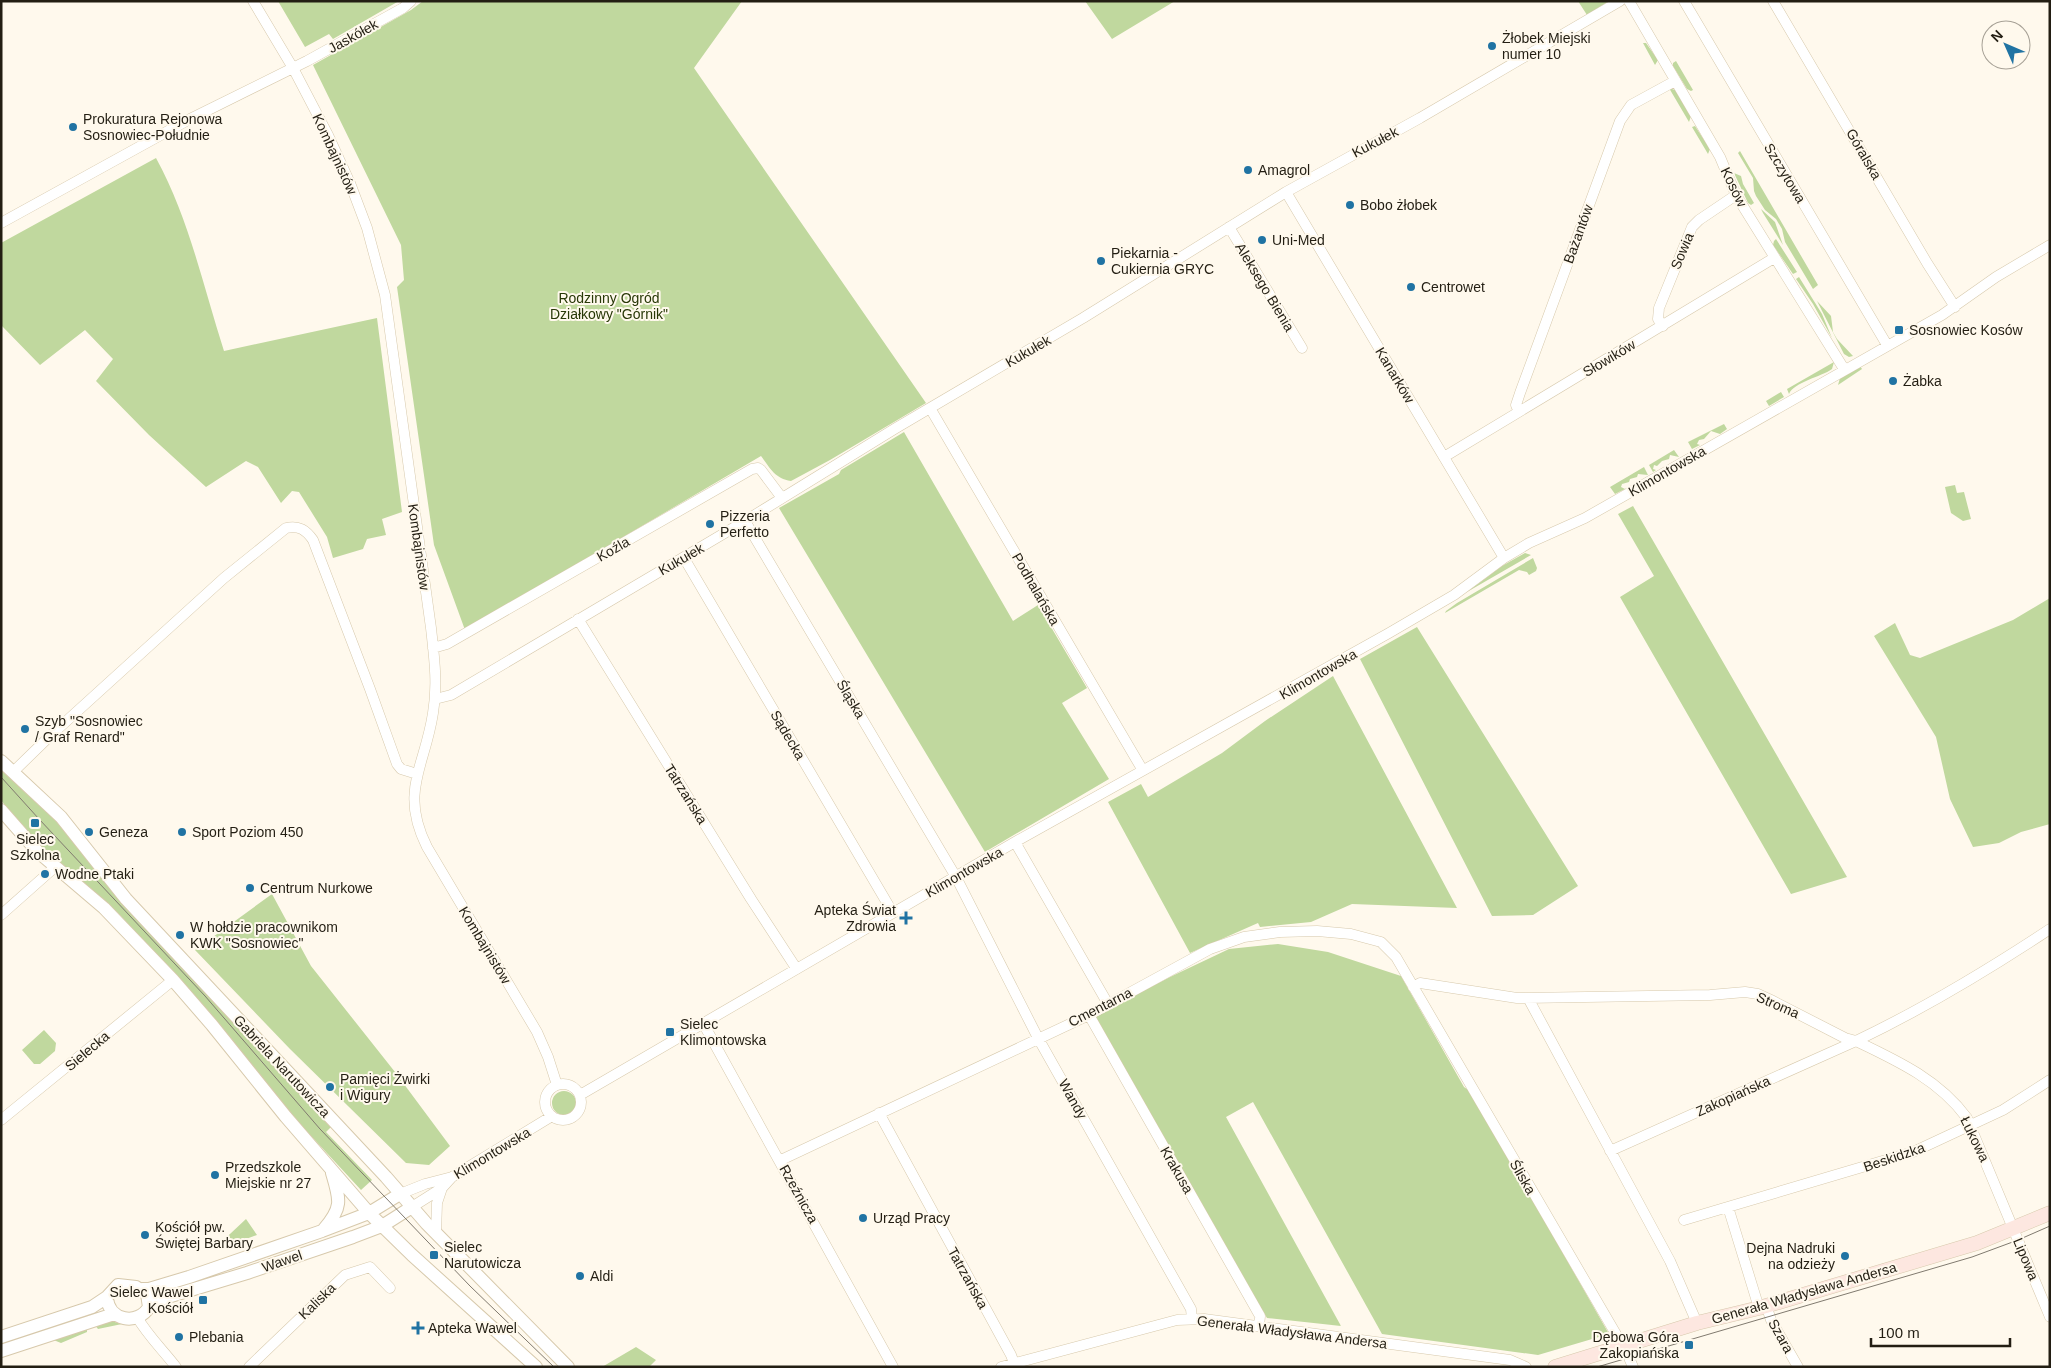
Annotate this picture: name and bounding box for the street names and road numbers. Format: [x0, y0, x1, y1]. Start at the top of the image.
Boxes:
street label: Jaskółek [325, 15, 382, 56]
street label: Kombajnistów [309, 111, 361, 198]
street label: Kukułek [1349, 123, 1402, 161]
street label: Góralska [1843, 126, 1885, 182]
street label: Szczytowa [1761, 140, 1809, 206]
street label: Kosów [1718, 165, 1751, 210]
street label: Bażantów [1560, 202, 1596, 266]
street label: Sowia [1667, 230, 1697, 272]
street label: Aleksego Bienia [1232, 240, 1298, 334]
street label: Kukułek [1002, 331, 1054, 370]
street label: Słowików [1580, 336, 1639, 380]
street label: Kanarków [1372, 344, 1418, 407]
street label: Klimontowska [1626, 442, 1709, 500]
street label: Kombajnistów [405, 503, 433, 592]
street label: Koźla [594, 533, 632, 565]
street label: Kukułek [655, 539, 707, 578]
street label: Podhalańska [1009, 550, 1063, 628]
street label: Klimontowska [1277, 645, 1360, 703]
street label: Śląska [833, 676, 870, 721]
street label: Sądecka [767, 707, 809, 763]
street label: Tatrzańska [661, 761, 711, 827]
street label: Klimontowska [923, 843, 1006, 901]
street label: Kombajnistów [456, 904, 515, 987]
street label: Cmentarna [1066, 984, 1135, 1030]
street label: Stroma [1754, 989, 1802, 1022]
street label: Gabriela Narutowicza [231, 1012, 334, 1121]
street label: Sielecka [62, 1028, 113, 1074]
street label: Zakopiańska [1693, 1072, 1773, 1119]
street label: Wandy [1056, 1076, 1090, 1122]
street label: Łukowa [1957, 1114, 1993, 1164]
street label: Klimontowska [451, 1124, 533, 1182]
street label: Beskidzka [1861, 1139, 1927, 1175]
street label: Krakusa [1157, 1144, 1197, 1196]
street label: Śliska [1507, 1156, 1540, 1197]
street label: Rzeźnicza [776, 1162, 822, 1226]
street label: Lipowa [2010, 1235, 2042, 1283]
street label: Tatrzańska [945, 1245, 992, 1312]
street label: Wawel [260, 1247, 304, 1275]
street label: Generała Władysława Andersa [1710, 1259, 1898, 1327]
street label: Kaliska [295, 1279, 339, 1322]
street label: Generała Władysława Andersa [1196, 1312, 1388, 1352]
street label: Szara [1765, 1316, 1797, 1356]

